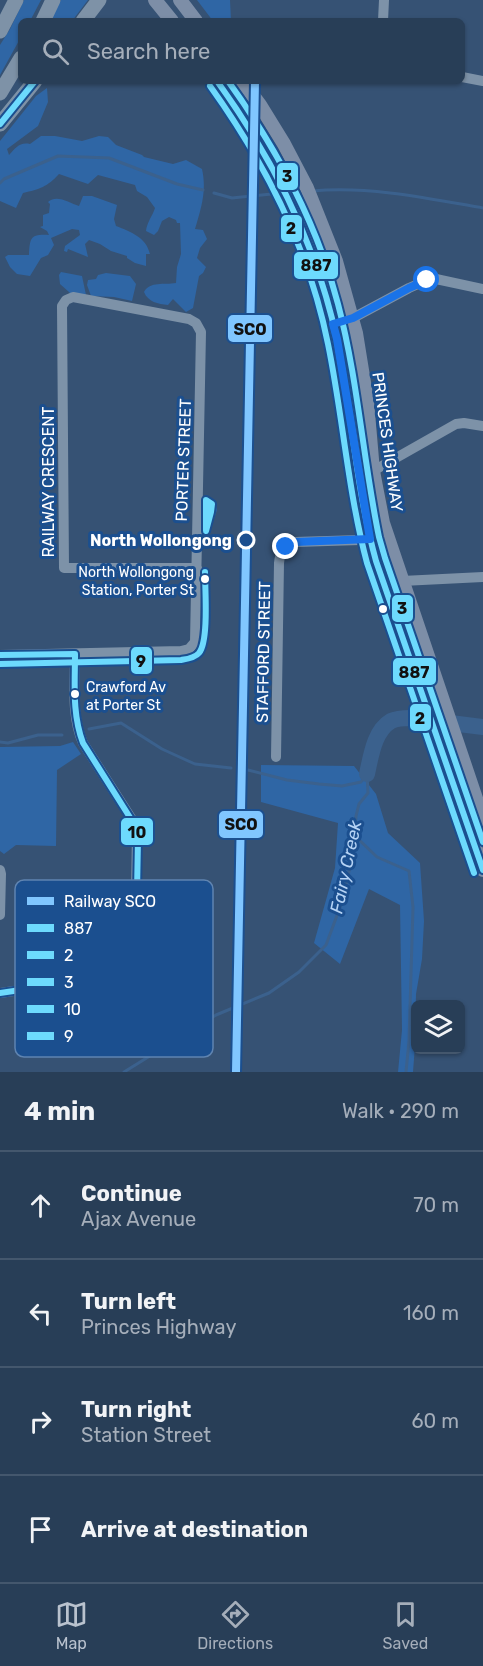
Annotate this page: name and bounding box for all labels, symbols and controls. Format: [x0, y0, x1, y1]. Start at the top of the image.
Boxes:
search box [18, 18, 465, 84]
icon: search [39, 35, 72, 68]
text: Search here [87, 38, 210, 65]
line badge: 3 [276, 162, 299, 191]
text: 3 [282, 167, 292, 186]
line badge: 2 [280, 214, 303, 243]
text: 2 [286, 219, 296, 238]
line badge: 887 [293, 251, 339, 280]
text: 887 [301, 256, 331, 275]
route start [413, 266, 439, 292]
line badge: SCO [227, 314, 273, 343]
text: SCO [233, 320, 267, 339]
street label: PRINCES HIGHWAY [368, 371, 407, 513]
street label: PORTER STREET [172, 398, 195, 522]
street label: RAILWAY CRESCENT [39, 406, 58, 558]
place label: North Wollongong [90, 531, 232, 550]
marker: North Wollongong [237, 531, 255, 549]
route end [272, 533, 298, 559]
place label: North Wollongong Station, Porter St [78, 564, 195, 599]
marker: North Wollongong Station, Porter St [199, 573, 211, 585]
street label: STAFFORD STREET [253, 581, 274, 723]
line badge: 3 [391, 594, 414, 623]
text: 3 [397, 599, 407, 618]
unlabelled marker [377, 603, 389, 615]
line badge: 9 [130, 646, 153, 675]
text: 9 [136, 652, 146, 671]
line badge: 887 [392, 657, 437, 686]
text: 887 [399, 663, 429, 682]
place label: Crawford Av at Porter St [86, 679, 166, 714]
marker: Crawford Av at Porter St [69, 688, 81, 700]
line badge: 2 [409, 703, 432, 732]
text: 2 [415, 709, 425, 728]
line badge: SCO [218, 810, 264, 839]
text: SCO [224, 815, 258, 834]
line badge: 10 [120, 817, 154, 846]
water label: Fairy Creek [325, 818, 367, 915]
text: 10 [128, 823, 147, 842]
legend [15, 880, 213, 1057]
text: Railway SCO [64, 892, 156, 911]
text: 887 [64, 919, 93, 938]
text: 2 [64, 946, 73, 965]
text: 3 [64, 973, 74, 992]
text: 10 [64, 1000, 81, 1019]
map controls [411, 1000, 465, 1054]
button: layers [411, 1000, 465, 1054]
text: 9 [64, 1027, 74, 1046]
text: 4 min [24, 1096, 95, 1127]
text: Walk · 290 m [342, 1099, 459, 1123]
text: Continue [81, 1180, 182, 1207]
icon: ahead [24, 1189, 57, 1222]
text: 70 m [413, 1193, 459, 1217]
text: Ajax Avenue [81, 1207, 196, 1231]
text: Turn left [81, 1288, 176, 1315]
icon: left [24, 1297, 57, 1330]
text: 160 m [403, 1301, 459, 1325]
text: Princes Highway [81, 1315, 236, 1339]
text: Turn right [81, 1396, 191, 1423]
icon: right [24, 1405, 57, 1438]
text: 60 m [412, 1409, 459, 1433]
text: Station Street [81, 1423, 211, 1447]
icon: arrive [24, 1513, 57, 1546]
text: Arrive at destination [81, 1516, 308, 1543]
tab: Map [55, 1598, 88, 1653]
tab: Directions [197, 1598, 273, 1653]
tab: Saved [383, 1598, 428, 1653]

